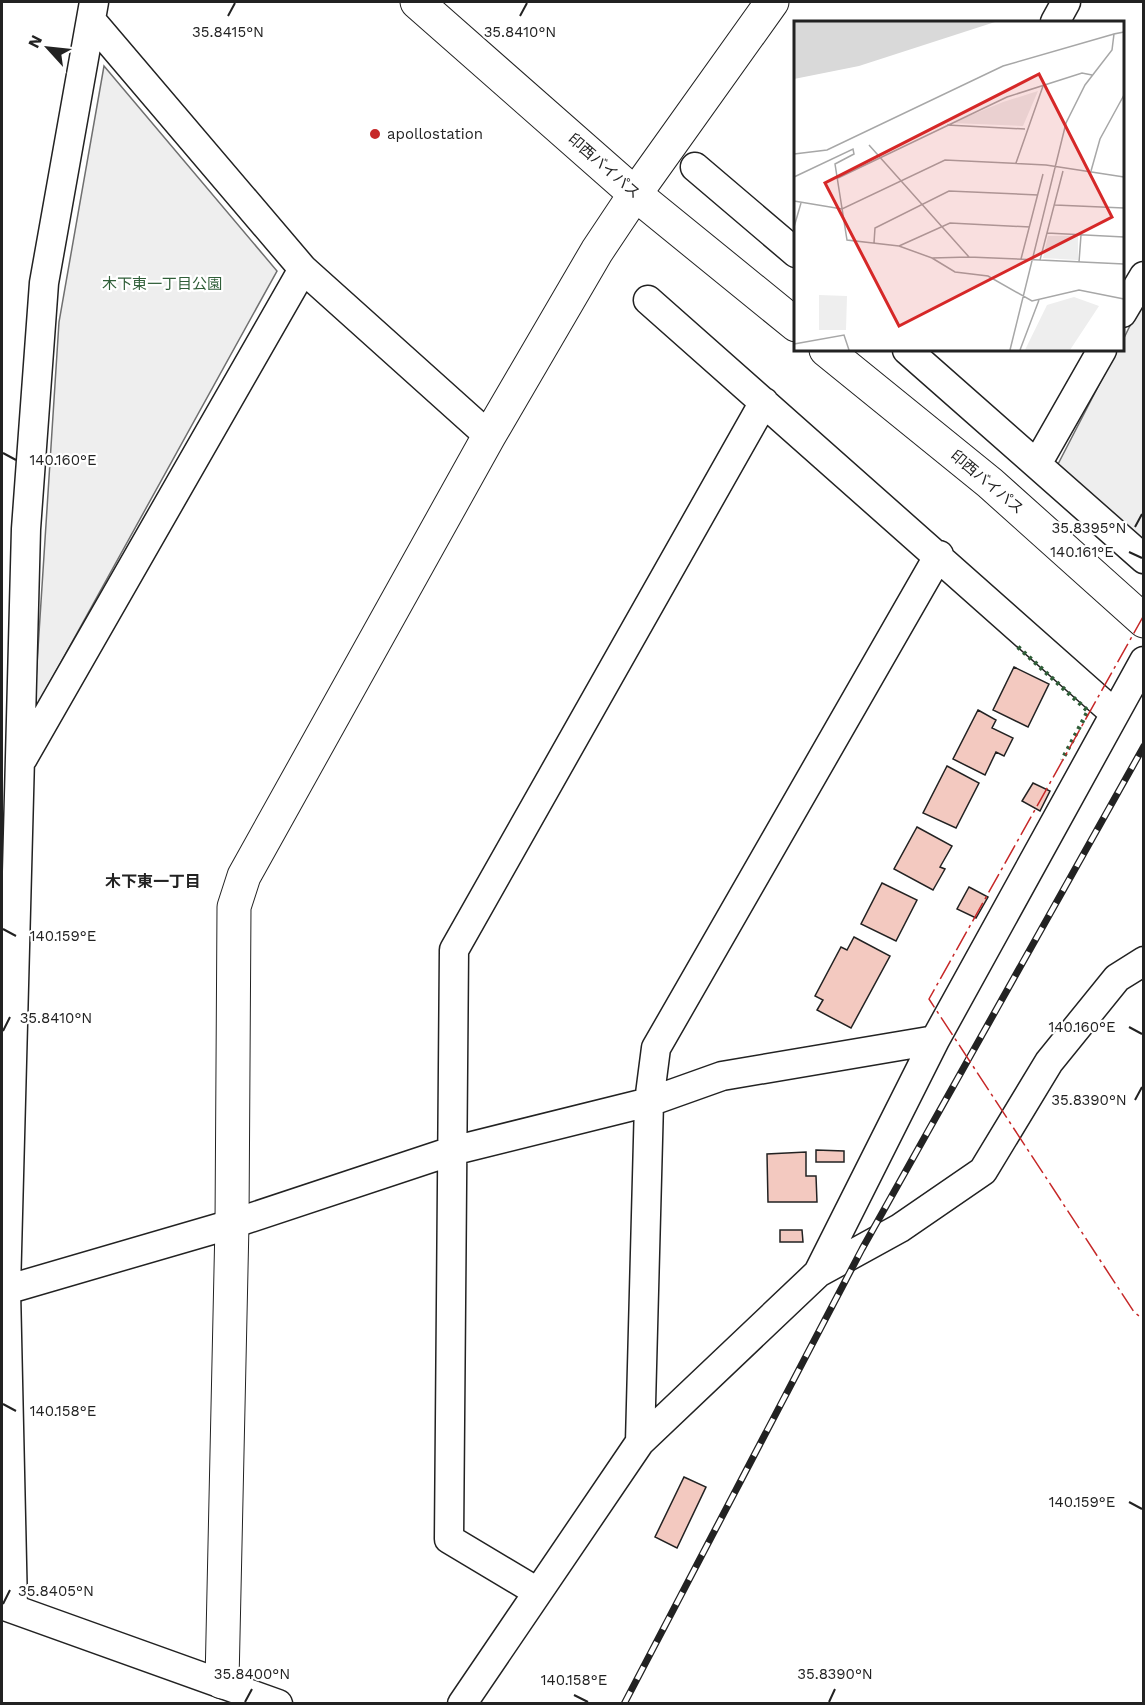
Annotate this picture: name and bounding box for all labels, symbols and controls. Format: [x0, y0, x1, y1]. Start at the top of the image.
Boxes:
north arrow [18, 18, 78, 78]
inset map [794, 21, 1124, 351]
text: 35.8415°N [192, 23, 264, 41]
text: 35.8410°N [484, 23, 556, 41]
text: N [24, 32, 46, 51]
place label: apollostation [387, 125, 483, 143]
marker: apollostation [368, 127, 382, 141]
street label: 印西バイパス [564, 130, 644, 202]
park label: 木下東一丁目公園 [102, 275, 222, 293]
street label: 印西バイパス [947, 446, 1027, 518]
text: 140.160°E [30, 451, 96, 469]
text: 35.8395°N [1051, 519, 1127, 537]
text: 140.161°E [1050, 543, 1114, 561]
district label: 木下東一丁目 [105, 872, 201, 891]
text: 140.159°E [30, 927, 96, 945]
text: 35.8410°N [20, 1009, 92, 1027]
text: 140.160°E [1049, 1018, 1115, 1036]
text: 35.8390°N [1051, 1091, 1127, 1109]
text: 140.158°E [30, 1402, 96, 1420]
text: 140.159°E [1049, 1493, 1115, 1511]
text: 35.8405°N [18, 1582, 94, 1600]
text: 35.8400°N [214, 1665, 290, 1683]
text: 35.8390°N [797, 1665, 873, 1683]
text: 140.158°E [541, 1671, 607, 1689]

